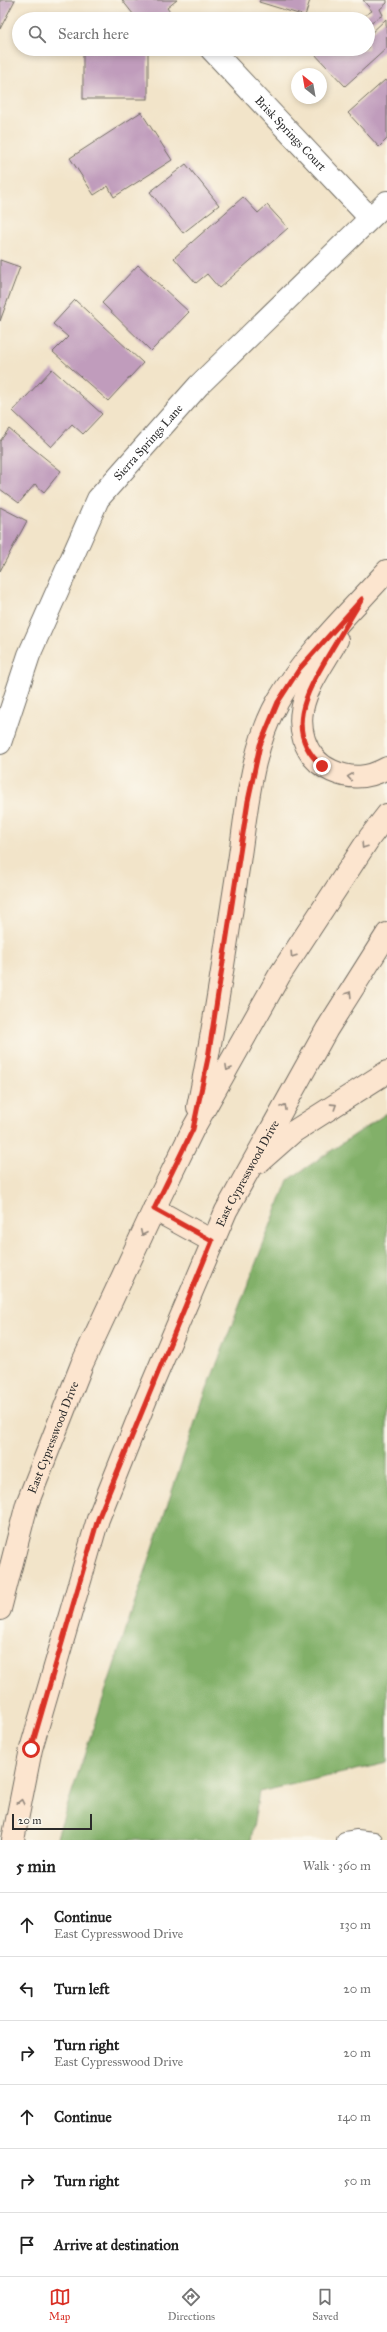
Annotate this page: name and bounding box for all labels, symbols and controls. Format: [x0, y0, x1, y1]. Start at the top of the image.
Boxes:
search box [12, 12, 375, 56]
icon: search [26, 23, 48, 45]
text: Search here [58, 25, 129, 43]
north arrow [291, 68, 327, 104]
street label: Brisk Springs Court [252, 93, 330, 174]
street label: Sierra Springs Lane [111, 401, 186, 483]
route end [313, 757, 331, 775]
one-way arrow [347, 773, 354, 782]
one-way arrow [361, 842, 368, 849]
one-way arrow [291, 951, 298, 958]
one-way arrow [344, 992, 351, 999]
one-way arrow [225, 1064, 232, 1071]
one-way arrow [330, 1103, 337, 1110]
one-way arrow [279, 1104, 286, 1111]
street label: East Cypresswood Drive [213, 1118, 282, 1229]
one-way arrow [140, 1229, 148, 1237]
street label: East Cypresswood Drive [25, 1379, 82, 1495]
route start [22, 1740, 40, 1758]
one-way arrow [16, 1799, 24, 1805]
scale bar [12, 1812, 92, 1831]
text: 20 m [18, 1814, 41, 1827]
text: 5 min [16, 1856, 56, 1877]
text: Walk · 360 m [303, 1858, 371, 1874]
text: Continue [54, 1908, 112, 1926]
icon: ahead [16, 1914, 38, 1936]
text: 130 m [339, 1917, 371, 1933]
text: East Cypresswood Drive [54, 1926, 183, 1942]
icon: left [16, 1978, 38, 2000]
text: Turn left [54, 1980, 110, 1998]
text: 20 m [343, 1981, 371, 1997]
text: Turn right [54, 2036, 119, 2054]
icon: right [16, 2042, 38, 2064]
text: 20 m [343, 2045, 371, 2061]
text: East Cypresswood Drive [54, 2054, 183, 2070]
icon: ahead [16, 2106, 38, 2128]
text: Continue [54, 2108, 112, 2126]
text: 140 m [337, 2109, 371, 2125]
icon: right [16, 2170, 38, 2192]
text: Turn right [54, 2172, 119, 2190]
text: 50 m [344, 2173, 371, 2189]
icon: arrive [16, 2234, 38, 2256]
text: Arrive at destination [54, 2236, 179, 2254]
tab: Map [49, 2286, 71, 2323]
tab: Directions [168, 2286, 215, 2323]
tab: Saved [312, 2286, 338, 2323]

